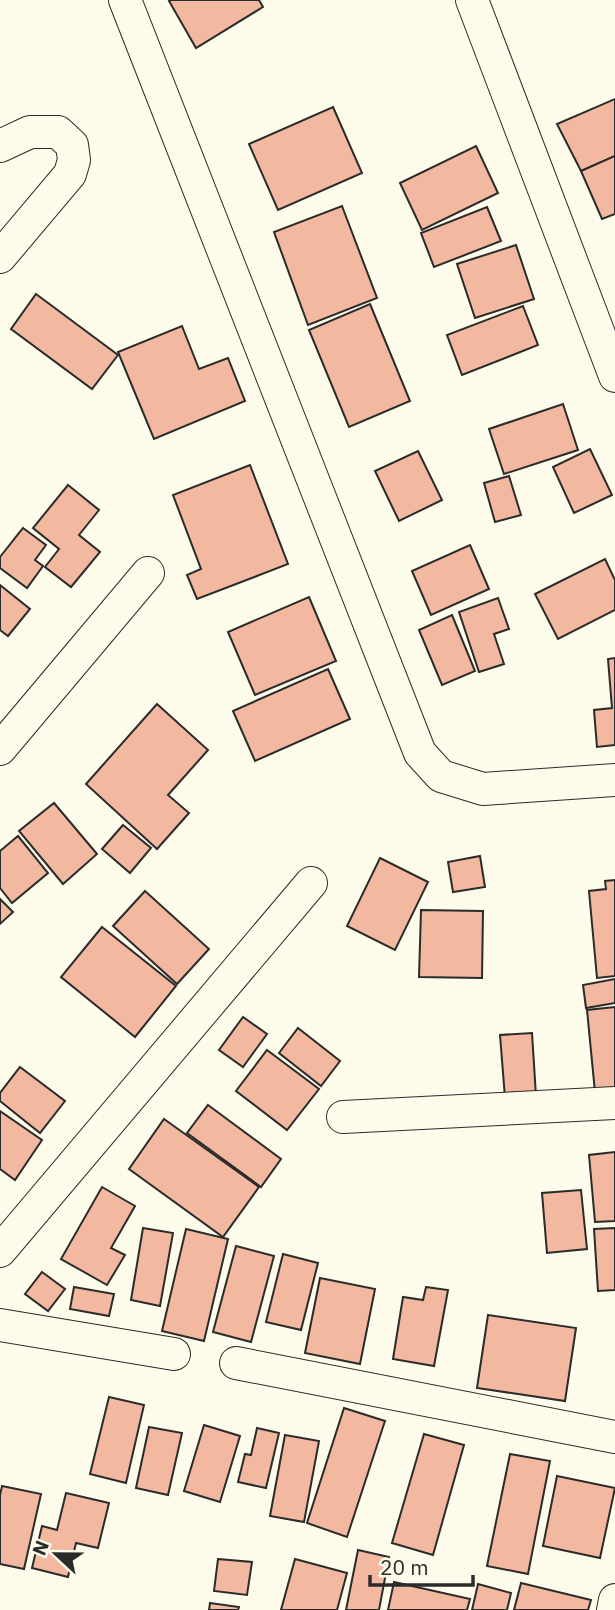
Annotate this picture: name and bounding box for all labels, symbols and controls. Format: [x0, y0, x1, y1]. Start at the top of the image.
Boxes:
north arrow [21, 1519, 91, 1589]
text: N [27, 1537, 54, 1559]
scale bar [370, 1544, 473, 1588]
text: 20 m [380, 1553, 429, 1581]

